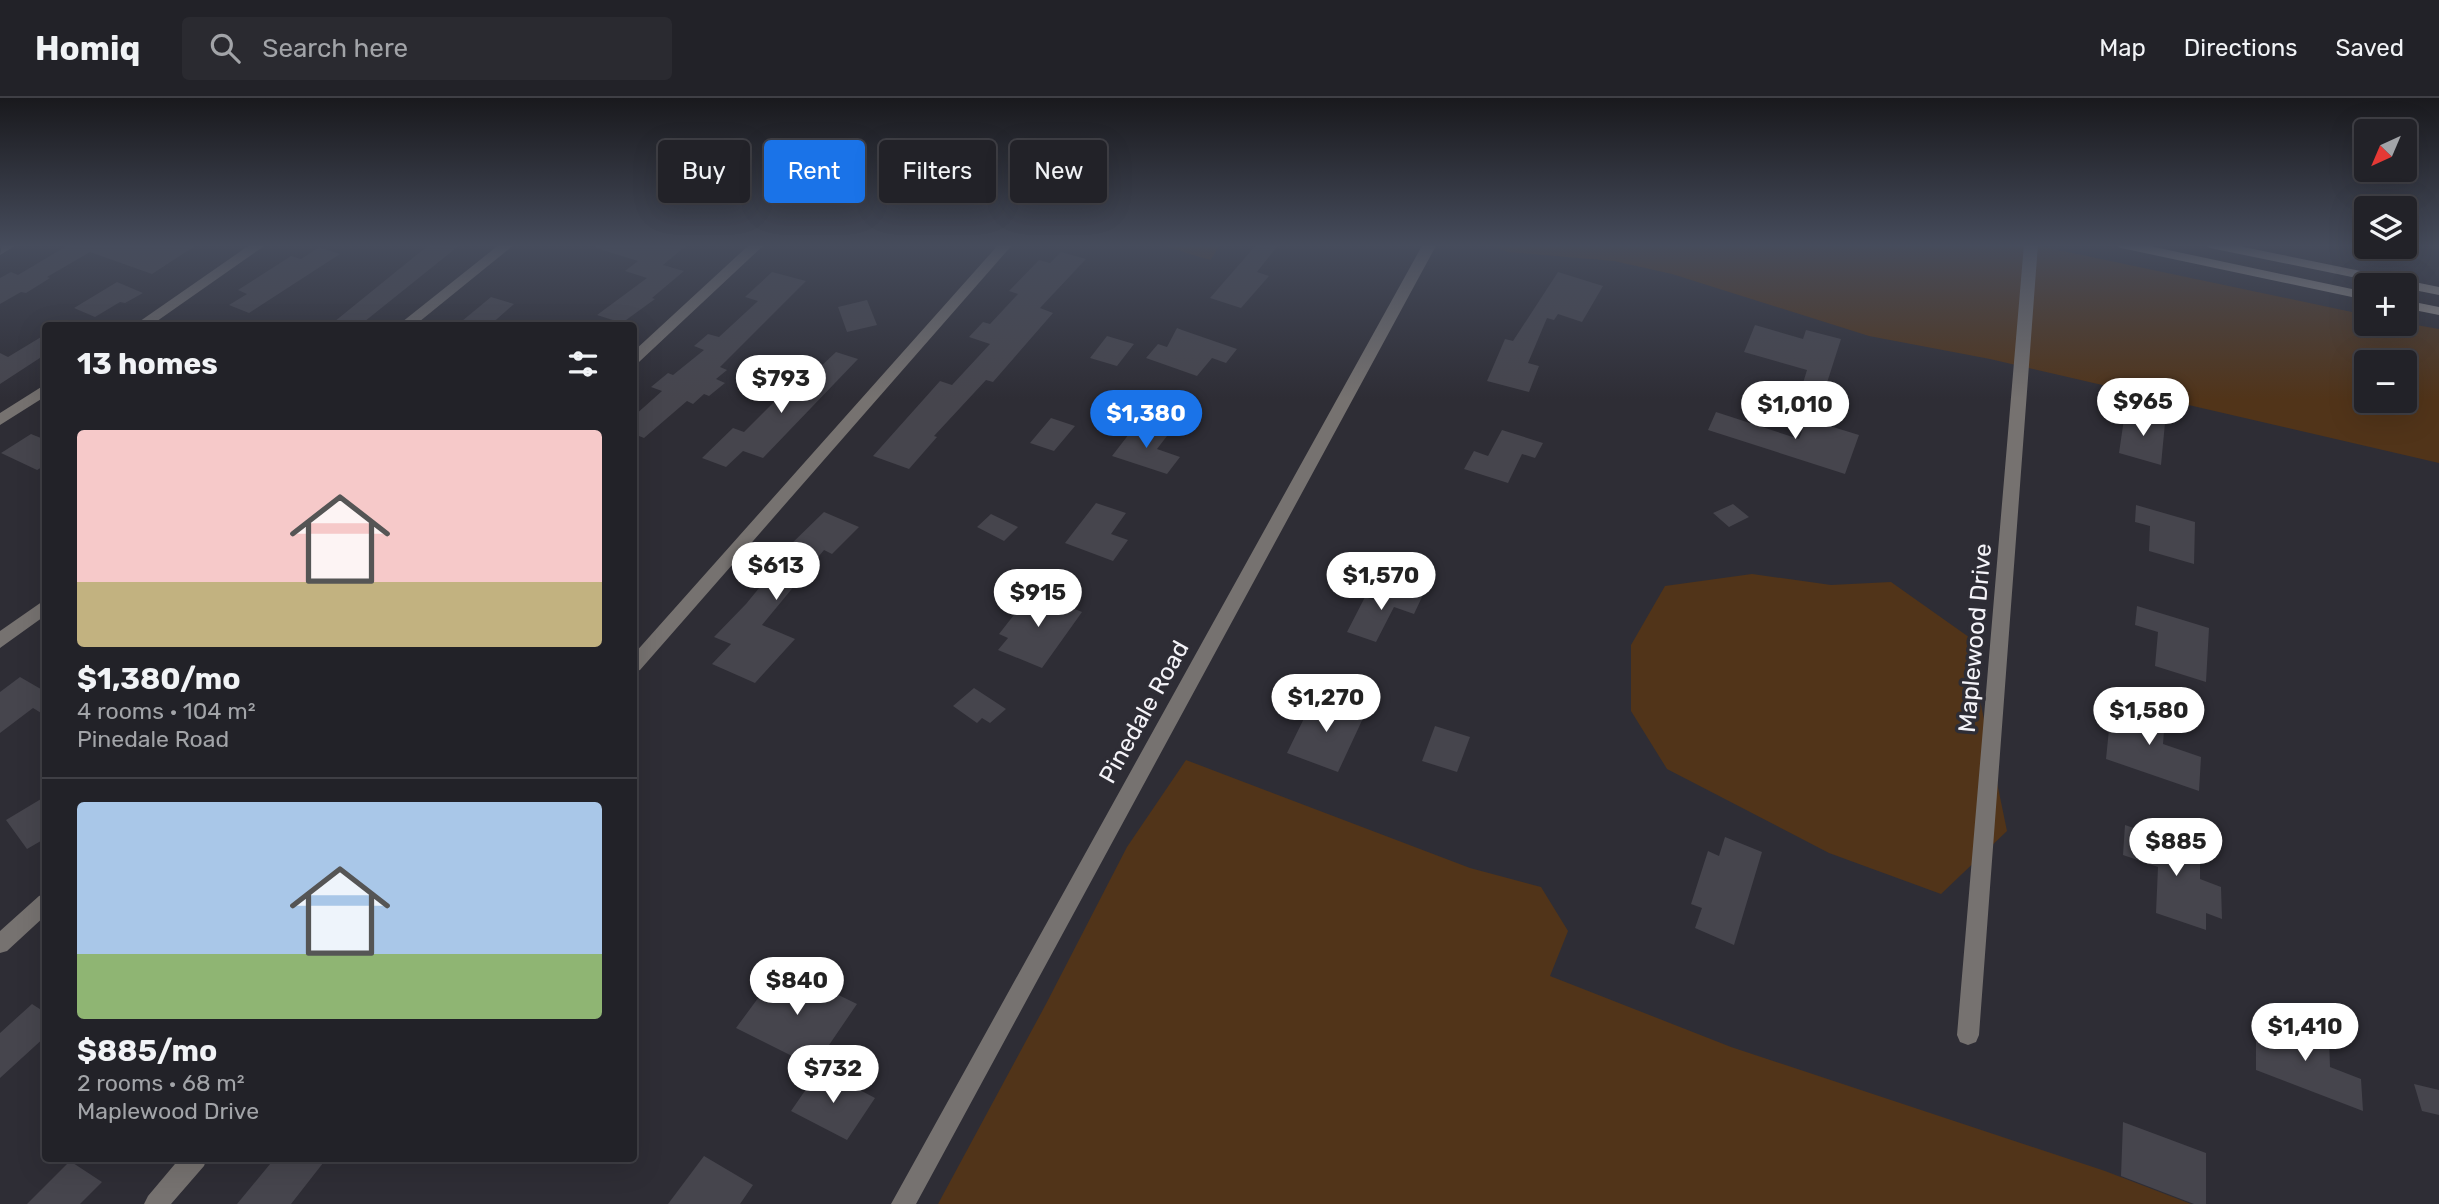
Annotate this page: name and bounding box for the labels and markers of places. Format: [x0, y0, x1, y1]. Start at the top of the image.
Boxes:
pin: $793 [740, 356, 822, 415]
pin: $965 [2102, 378, 2184, 438]
pin: $1,010 [1738, 382, 1852, 441]
pin: $1,380 [1089, 390, 1203, 450]
pin: $613 [735, 542, 817, 602]
pin: $1,570 [1324, 552, 1438, 612]
pin: $915 [997, 570, 1079, 629]
pin: $1,270 [1269, 674, 1383, 734]
pin: $1,580 [2092, 688, 2206, 747]
pin: $885 [2135, 818, 2217, 878]
pin: $840 [756, 958, 838, 1017]
pin: $1,410 [2248, 1004, 2362, 1063]
pin: $732 [792, 1046, 874, 1105]

